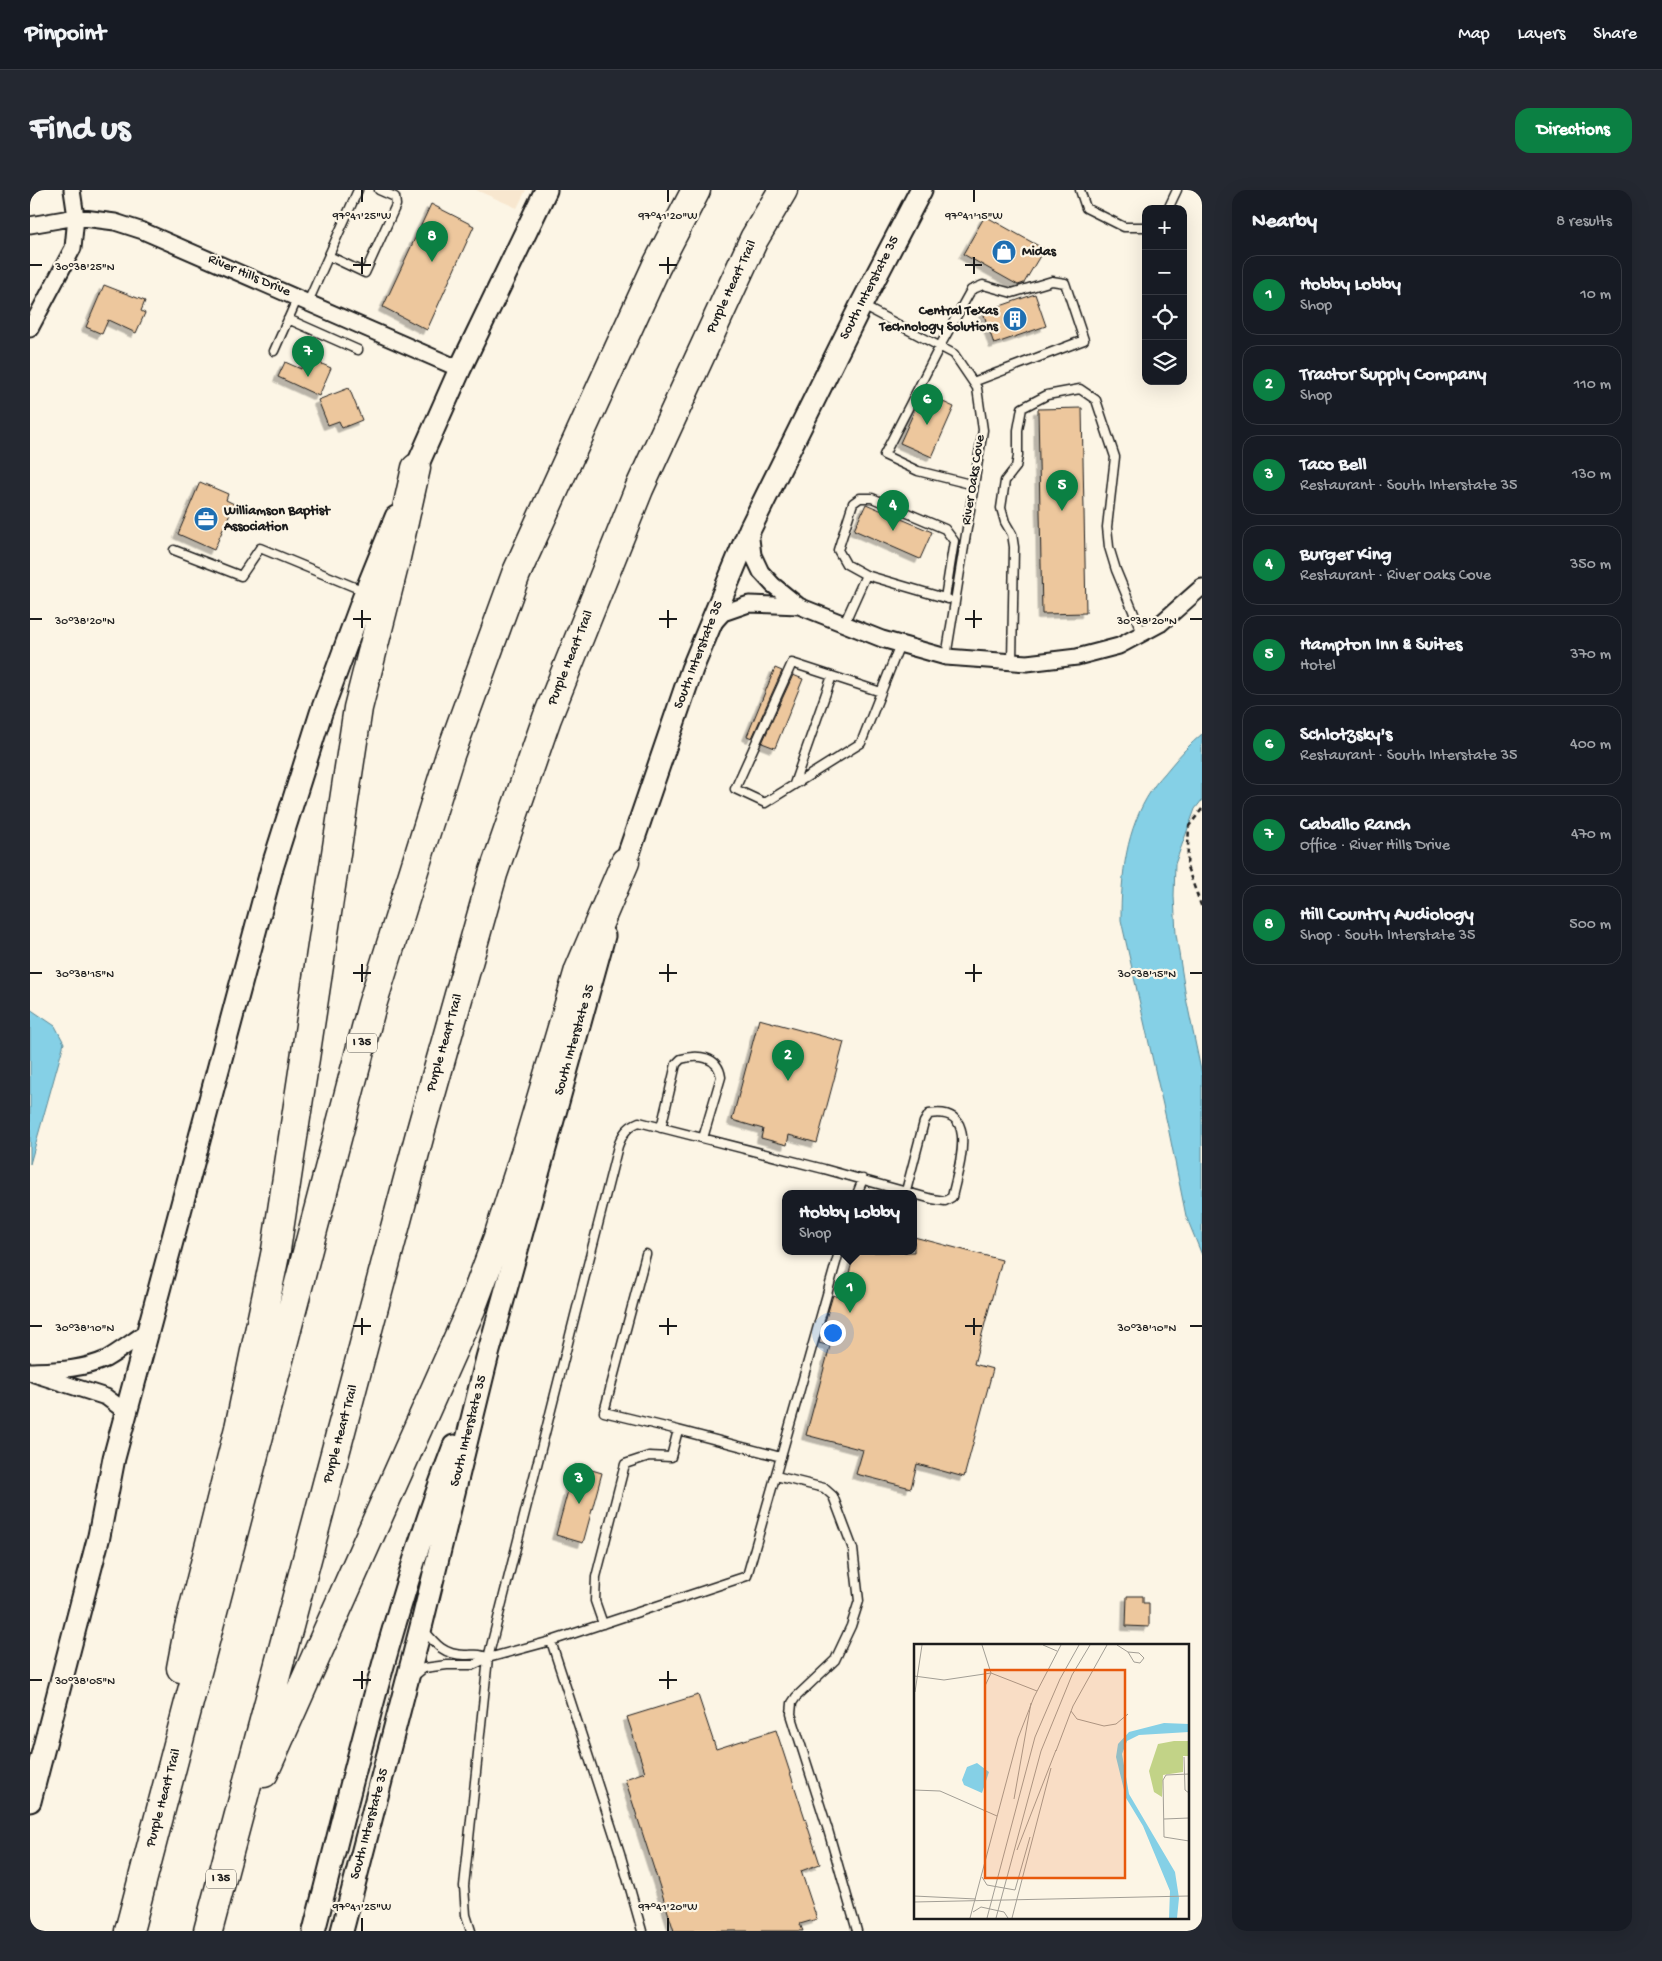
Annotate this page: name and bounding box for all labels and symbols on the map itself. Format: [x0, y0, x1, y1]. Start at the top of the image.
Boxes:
text: 97°41'25"W [332, 210, 391, 224]
text: 97°41'20"W [637, 210, 698, 224]
text: 97°41'15"W [944, 210, 1003, 224]
pin: 8 [416, 221, 448, 262]
street label: South Interstate 35 [836, 233, 904, 343]
street label: Purple Heart Trail [703, 238, 761, 337]
shop icon: Midas [991, 239, 1017, 265]
place label: Midas [1022, 244, 1057, 261]
street label: River Hills Drive [205, 251, 294, 301]
text: 30°38'25"N [54, 261, 115, 275]
place label: Central Texas Technology Solutions [878, 303, 999, 336]
building icon: Central Texas Technology Solutions [1002, 306, 1028, 332]
pin: 7 [292, 336, 324, 377]
pin: 6 [911, 384, 943, 425]
street label: River Oaks Cove [958, 433, 990, 526]
pin: 5 [1046, 470, 1078, 511]
pin: 4 [877, 490, 909, 531]
place label: Williamson Baptist Association [223, 503, 331, 536]
office icon: Williamson Baptist Association [193, 506, 219, 532]
street label: South Interstate 35 [671, 599, 727, 711]
street label: Purple Heart Trail [544, 608, 598, 709]
text: 30°38'20"N [54, 615, 115, 629]
text: 30°38'20"N [1116, 615, 1177, 629]
text: 30°38'15"N [55, 968, 114, 982]
text: 30°38'15"N [1117, 968, 1176, 982]
street label: South Interstate 35 [551, 983, 599, 1097]
street label: Purple Heart Trail [423, 992, 467, 1095]
road number: I 35 [347, 1034, 377, 1052]
pin: 2 [772, 1040, 804, 1081]
pin: 1 [834, 1272, 866, 1313]
your location [820, 1320, 846, 1346]
text: 30°38'10"N [55, 1322, 115, 1336]
text: 30°38'10"N [1117, 1322, 1177, 1336]
street label: South Interstate 35 [447, 1373, 491, 1489]
street label: Purple Heart Trail [319, 1383, 362, 1486]
pin: 3 [563, 1463, 595, 1504]
inset map [914, 1644, 1190, 1918]
text: 30°38'05"N [54, 1675, 115, 1689]
street label: Purple Heart Trail [142, 1747, 185, 1850]
street label: South Interstate 35 [347, 1767, 393, 1881]
road number: I 35 [206, 1870, 236, 1888]
text: 97°41'25"W [332, 1901, 391, 1915]
text: 97°41'20"W [637, 1901, 698, 1915]

